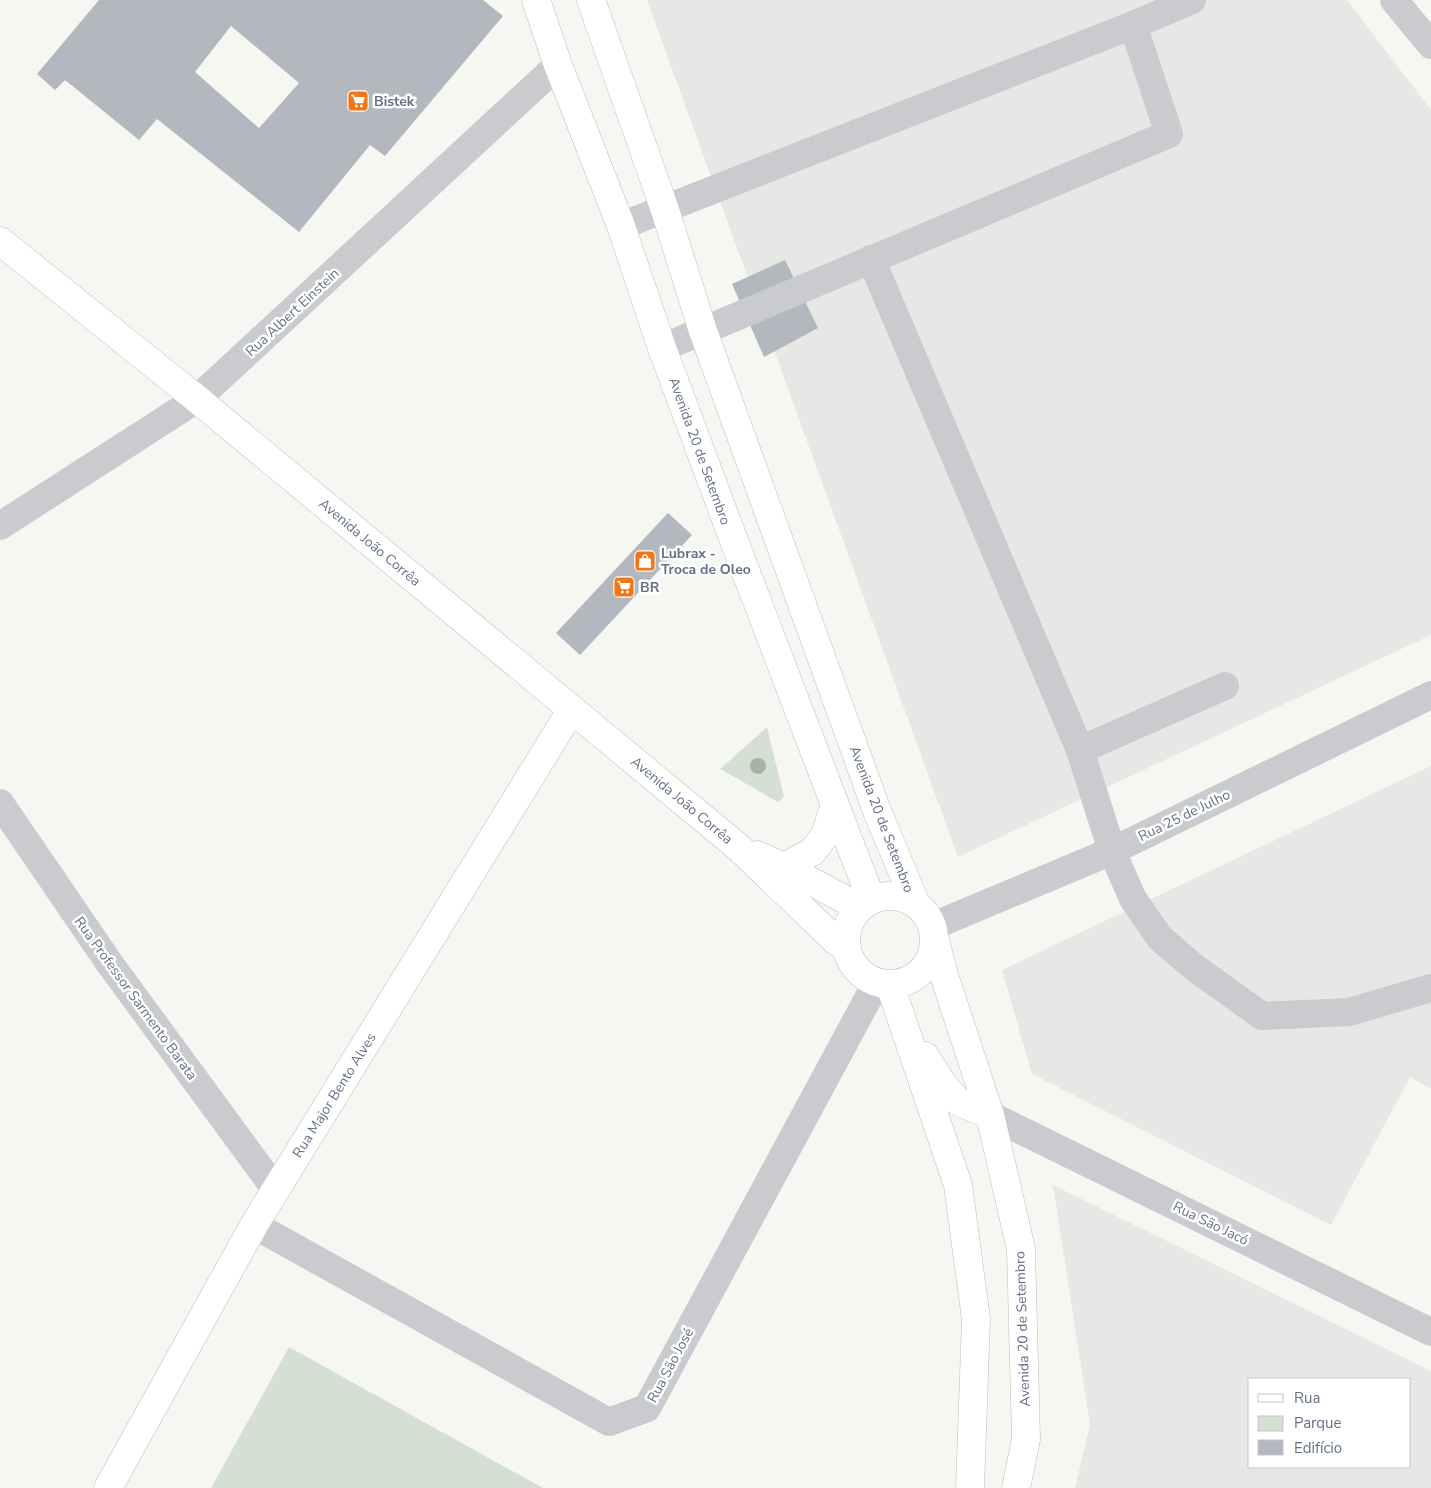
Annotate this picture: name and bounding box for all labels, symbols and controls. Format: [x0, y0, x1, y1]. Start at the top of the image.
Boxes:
supermarket icon: Bistek [346, 89, 370, 113]
place label: Bistek [374, 92, 415, 111]
street label: Rua Albert Einstein [241, 264, 343, 361]
street label: Avenida 20 de Setembro [664, 375, 735, 528]
street label: Avenida João Corrêa [315, 494, 425, 591]
place label: Lubrax - Troca de Oleo [661, 544, 751, 579]
shop icon: Lubrax - Troca de Oleo [633, 549, 657, 573]
supermarket icon: BR [612, 575, 636, 599]
place label: BR [640, 578, 660, 597]
street label: Avenida 20 de Setembro [845, 743, 918, 895]
street label: Avenida João Corrêa [627, 752, 737, 849]
street label: Rua 25 de Julho [1135, 785, 1234, 846]
street label: Rua Professor Sarmento Barata [70, 913, 201, 1084]
street label: Rua Major Bento Alves [288, 1029, 381, 1161]
street label: Rua São Jacó [1170, 1197, 1252, 1250]
street label: Avenida 20 de Setembro [1010, 1251, 1035, 1407]
street label: Rua São José [643, 1325, 698, 1406]
legend [1248, 1378, 1411, 1468]
text: Rua [1294, 1388, 1320, 1408]
text: Parque [1294, 1413, 1342, 1433]
text: Edifício [1294, 1438, 1342, 1458]

